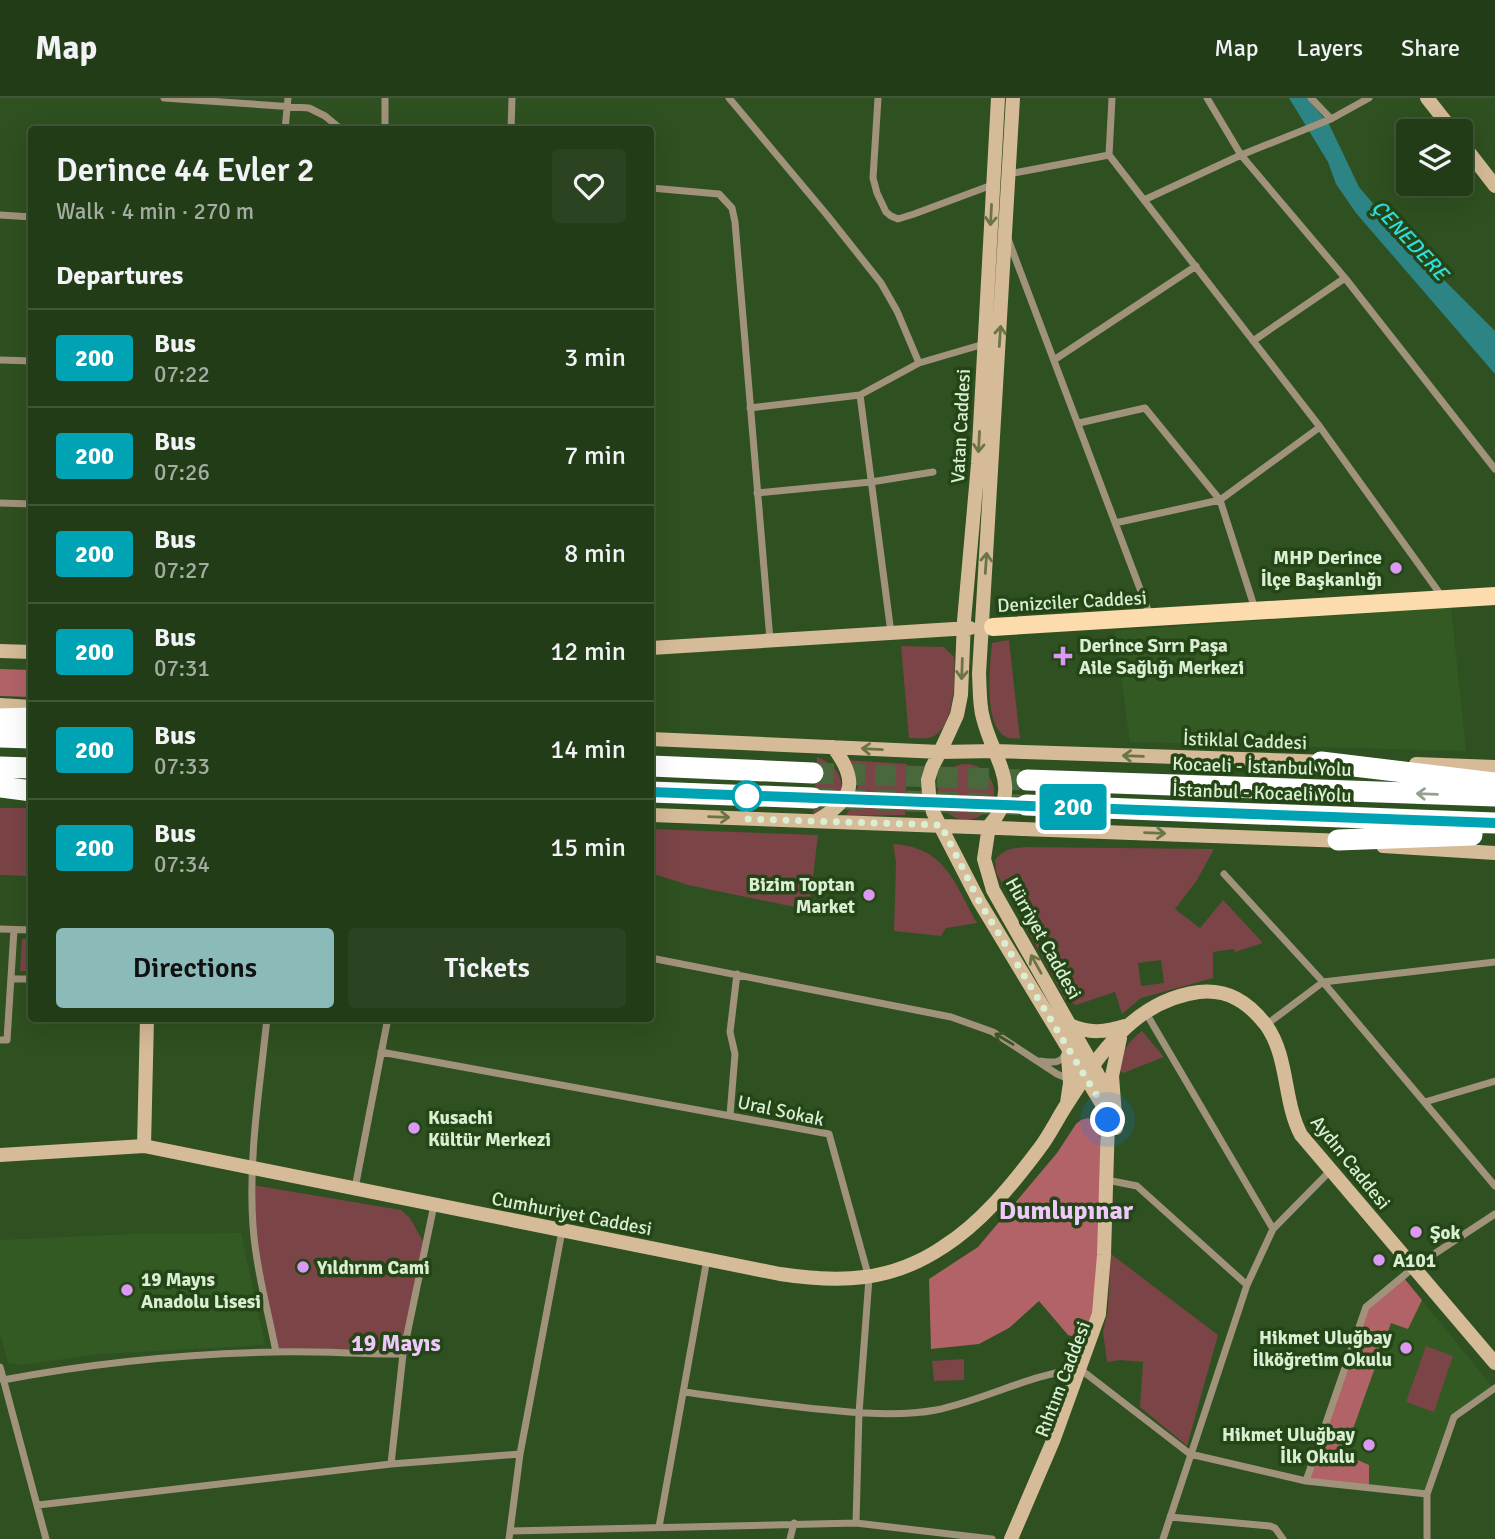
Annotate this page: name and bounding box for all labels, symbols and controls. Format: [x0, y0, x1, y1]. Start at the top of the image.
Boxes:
text: Map [35, 28, 97, 69]
text: Map [1214, 33, 1259, 63]
text: Layers [1297, 33, 1363, 63]
text: Share [1401, 33, 1460, 63]
map controls [1396, 119, 1473, 196]
button: layers [1396, 119, 1473, 196]
button: heart [552, 149, 626, 223]
text: Derince 44 Evler 2 [56, 150, 314, 191]
water label: ÇENEDERE [1366, 194, 1456, 288]
text: Walk · 4 min · 270 m [56, 197, 254, 226]
one-way arrow [984, 203, 997, 226]
text: Departures [56, 260, 183, 292]
one-way arrow [993, 325, 1006, 348]
text: Bus [154, 328, 196, 360]
text: 3 min [564, 342, 626, 374]
text: 200 [75, 343, 114, 373]
text: 07:22 [154, 360, 210, 389]
street label: Vatan Caddesi [946, 368, 976, 484]
text: Bus [154, 426, 196, 458]
one-way arrow [972, 430, 985, 453]
text: 7 min [564, 440, 626, 472]
text: 200 [75, 441, 114, 471]
text: 07:26 [154, 458, 210, 487]
text: Bus [154, 524, 196, 556]
text: 8 min [564, 538, 626, 570]
text: 200 [75, 539, 114, 569]
place label: MHP Derince İlçe Başkanlığı [1261, 546, 1382, 592]
one-way arrow [980, 552, 993, 575]
text: 07:27 [154, 556, 210, 585]
marker: MHP Derince İlçe Başkanlığı [1388, 560, 1404, 576]
street label: Denizciler Caddesi [997, 586, 1148, 618]
text: Bus [154, 622, 196, 654]
place label: Derince Sırrı Paşa Aile Sağlığı Merkezi [1079, 634, 1244, 680]
text: 12 min [550, 636, 626, 668]
text: 200 [75, 637, 114, 667]
marker: Derince Sırrı Paşa Aile Sağlığı Merkezi [1053, 646, 1073, 666]
text: 07:31 [154, 654, 210, 683]
one-way arrow [956, 657, 969, 680]
text: Bus [154, 720, 196, 752]
street label: İstiklal Caddesi [1183, 727, 1307, 755]
text: 14 min [550, 734, 626, 766]
text: 200 [75, 735, 114, 765]
one-way arrow [861, 742, 884, 755]
one-way arrow [1122, 749, 1145, 762]
text: 07:33 [154, 752, 210, 781]
street label: Kocaeli - İstanbul Yolu [1172, 752, 1352, 782]
street label: İstanbul - Kocaeli Yolu [1172, 778, 1352, 808]
unlabelled marker [732, 781, 762, 811]
line badge: 200 [1033, 784, 1113, 830]
one-way arrow [1416, 788, 1439, 801]
text: 200 [1054, 792, 1092, 822]
one-way arrow [707, 811, 730, 824]
text: Bus [154, 818, 196, 850]
one-way arrow [1143, 827, 1166, 840]
text: 15 min [550, 832, 626, 864]
text: 200 [75, 833, 114, 863]
text: 07:34 [154, 850, 210, 879]
place label: Bizim Toptan Market [748, 873, 855, 919]
street label: Hürriyet Caddesi [1000, 873, 1086, 1004]
marker: Bizim Toptan Market [861, 887, 877, 903]
button: Directions [56, 928, 334, 1008]
button: Tickets [348, 928, 626, 1008]
one-way arrow [1029, 955, 1043, 975]
one-way arrow [994, 1031, 1014, 1045]
street label: Ural Sokak [735, 1090, 827, 1132]
your location [1090, 1102, 1125, 1137]
place label: Kusachi Kültür Merkezi [428, 1106, 551, 1152]
street label: Aydın Caddesi [1305, 1111, 1395, 1214]
marker: Kusachi Kültür Merkezi [406, 1120, 422, 1136]
street label: Cumhuriyet Caddesi [490, 1187, 654, 1241]
district label: Dumlupınar [999, 1195, 1134, 1227]
place label: Şok [1430, 1221, 1461, 1245]
marker: Şok [1408, 1224, 1424, 1240]
place label: A101 [1393, 1249, 1436, 1273]
marker: A101 [1371, 1252, 1387, 1268]
place label: Yıldırım Cami [316, 1256, 430, 1280]
marker: Yıldırım Cami [295, 1259, 311, 1275]
place label: 19 Mayıs Anadolu Lisesi [141, 1268, 261, 1314]
marker: 19 Mayıs Anadolu Lisesi [119, 1282, 135, 1298]
street label: Rıhtım Caddesi [1030, 1318, 1096, 1441]
place label: Hikmet Uluğbay İlköğretim Okulu [1252, 1326, 1393, 1372]
district label: 19 Mayıs [351, 1329, 441, 1358]
marker: Hikmet Uluğbay İlköğretim Okulu [1398, 1340, 1414, 1356]
place label: Hikmet Uluğbay İlk Okulu [1222, 1423, 1356, 1469]
marker: Hikmet Uluğbay İlk Okulu [1361, 1437, 1377, 1453]

